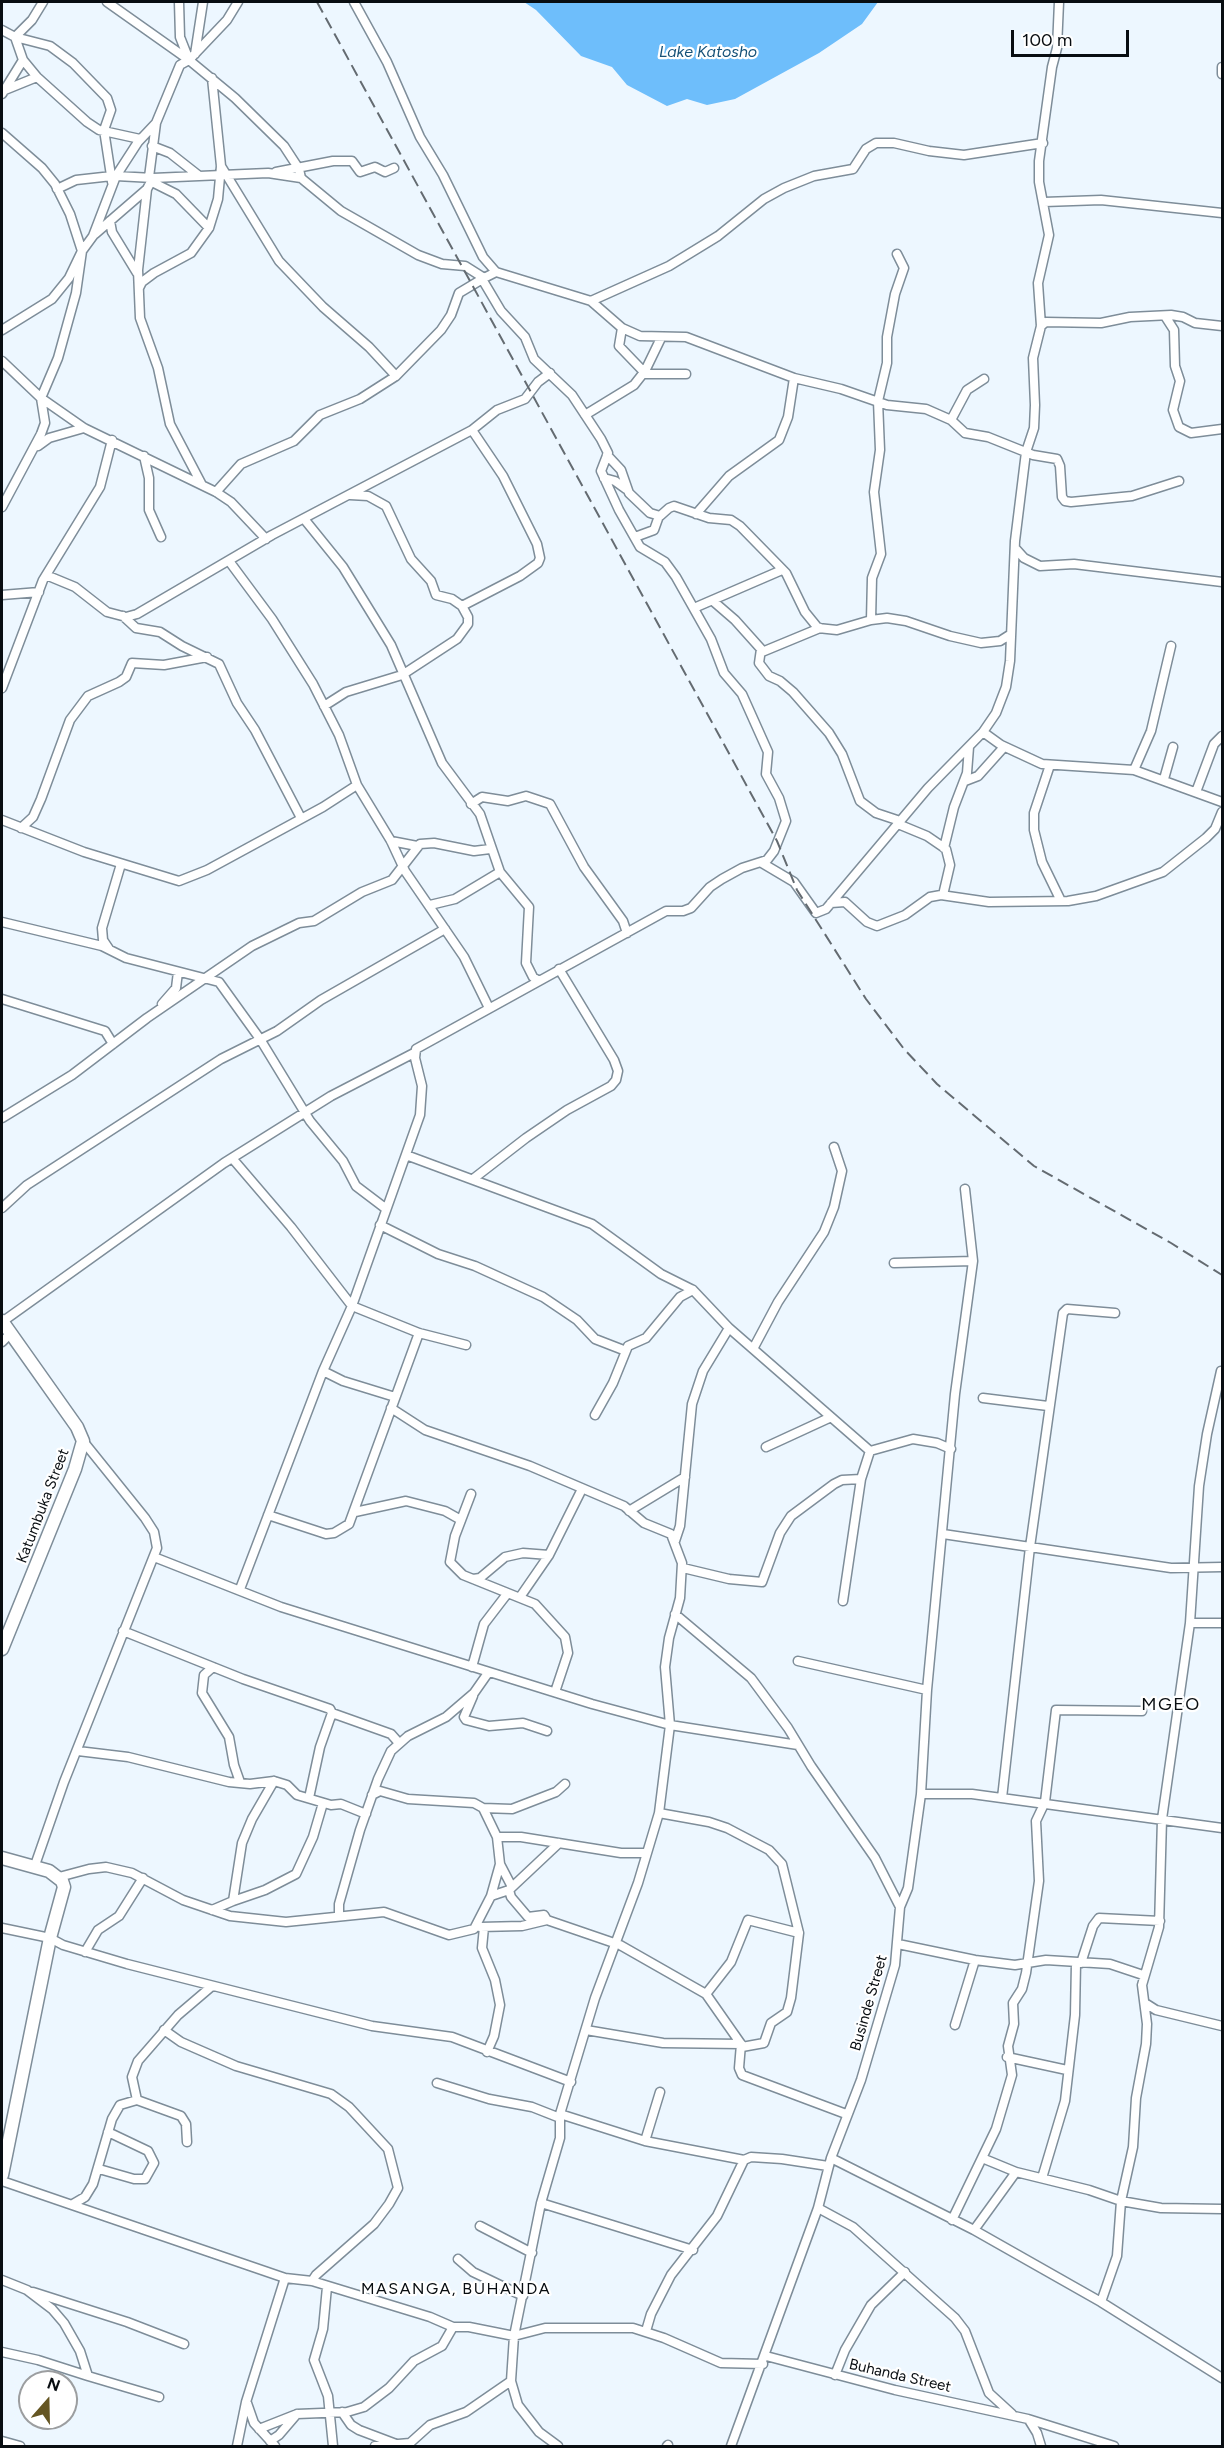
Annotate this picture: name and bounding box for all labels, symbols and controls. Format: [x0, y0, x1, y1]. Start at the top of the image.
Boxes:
scale bar [1014, 18, 1132, 56]
text: 100 m [1022, 29, 1072, 51]
water label: Lake Katosho [659, 42, 757, 62]
street label: Katumbuka Street [13, 1446, 73, 1566]
district label: MGEO [1141, 1694, 1201, 1716]
street label: Businde Street [847, 1953, 891, 2053]
district label: MASANGA, BUHANDA [361, 2279, 551, 2299]
street label: Buhanda Street [847, 2356, 953, 2396]
north arrow [18, 2370, 78, 2430]
text: N [45, 2373, 63, 2396]

